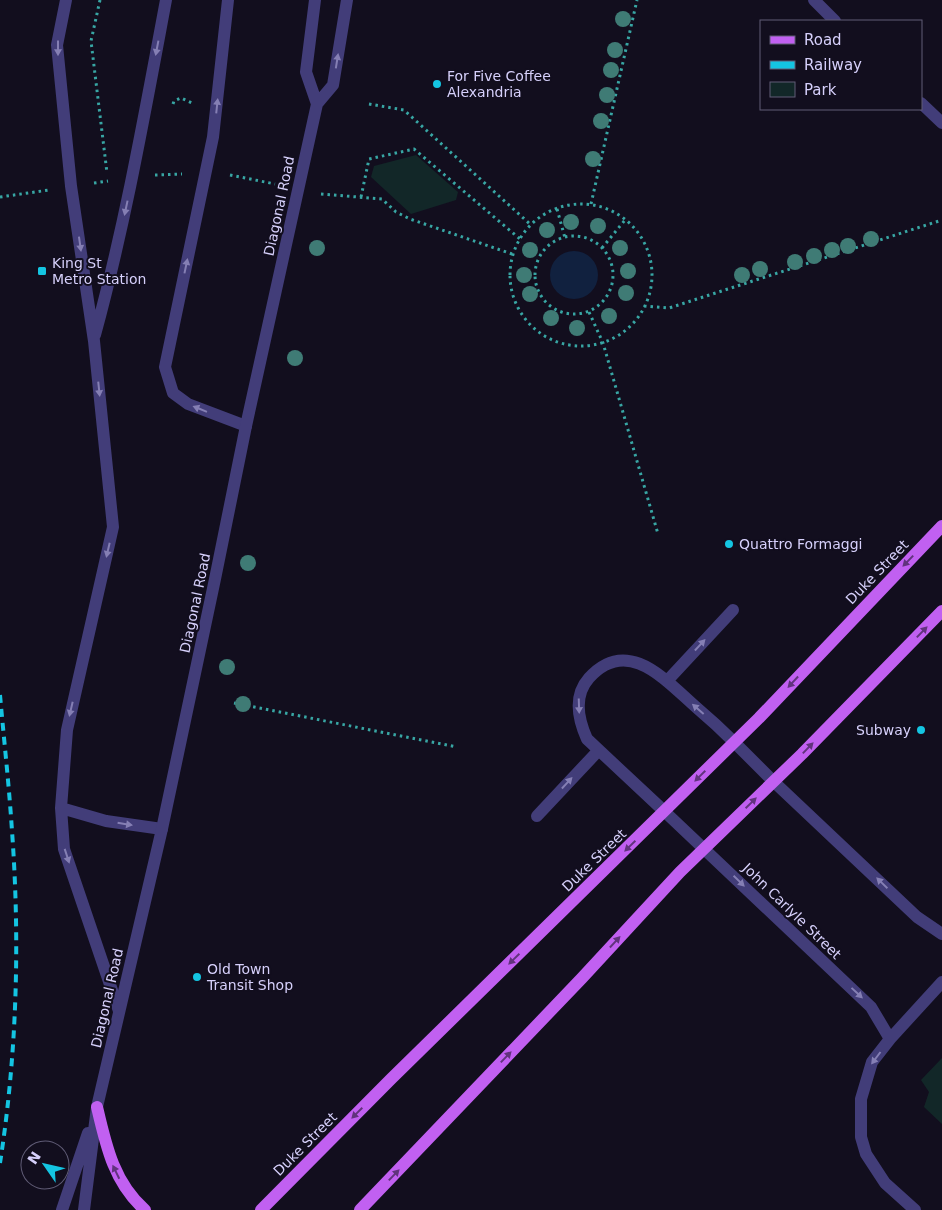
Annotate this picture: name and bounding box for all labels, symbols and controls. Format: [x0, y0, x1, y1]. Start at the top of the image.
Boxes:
legend [760, 20, 922, 110]
text: Road [804, 31, 842, 49]
one-way arrow [54, 40, 62, 56]
one-way arrow [152, 40, 160, 56]
one-way arrow [333, 53, 341, 69]
text: Railway [804, 56, 862, 74]
place label: For Five Coffee Alexandria [447, 68, 551, 100]
marker: For Five Coffee Alexandria [431, 78, 443, 90]
text: Park [804, 81, 837, 99]
one-way arrow [213, 98, 221, 114]
street label: Diagonal Road [261, 155, 297, 257]
one-way arrow [122, 200, 130, 215]
one-way arrow [76, 236, 84, 252]
place label: King St Metro Station [52, 255, 146, 287]
one-way arrow [183, 257, 191, 273]
marker: King St Metro Station [36, 265, 48, 277]
one-way arrow [95, 382, 103, 398]
one-way arrow [193, 405, 207, 413]
place label: Quattro Formaggi [739, 536, 862, 552]
street label: Duke Street [842, 536, 912, 607]
marker: Quattro Formaggi [723, 538, 735, 550]
one-way arrow [104, 543, 112, 558]
street label: Diagonal Road [177, 552, 213, 654]
one-way arrow [902, 555, 914, 567]
one-way arrow [916, 626, 928, 638]
one-way arrow [694, 640, 706, 652]
one-way arrow [787, 675, 799, 687]
one-way arrow [575, 698, 583, 714]
one-way arrow [67, 701, 75, 717]
one-way arrow [693, 703, 705, 715]
place label: Subway [856, 722, 911, 738]
marker: Subway [915, 724, 927, 736]
one-way arrow [802, 742, 814, 754]
one-way arrow [694, 770, 706, 782]
one-way arrow [561, 778, 573, 790]
one-way arrow [744, 797, 756, 809]
one-way arrow [118, 821, 134, 829]
street label: Duke Street [559, 825, 630, 895]
one-way arrow [624, 839, 636, 851]
one-way arrow [63, 848, 71, 863]
street label: John Carlyle Street [739, 859, 845, 962]
one-way arrow [733, 875, 745, 887]
one-way arrow [876, 877, 888, 889]
one-way arrow [609, 937, 621, 949]
street label: Diagonal Road [88, 947, 126, 1049]
one-way arrow [508, 953, 520, 965]
place label: Old Town Transit Shop [206, 961, 293, 993]
marker: Old Town Transit Shop [191, 971, 203, 983]
one-way arrow [851, 987, 863, 999]
one-way arrow [871, 1051, 881, 1065]
one-way arrow [500, 1052, 512, 1064]
one-way arrow [351, 1107, 363, 1119]
street label: Duke Street [270, 1109, 340, 1179]
north arrow [20, 1140, 70, 1190]
text: N [24, 1148, 44, 1167]
one-way arrow [112, 1165, 120, 1179]
one-way arrow [387, 1169, 399, 1181]

